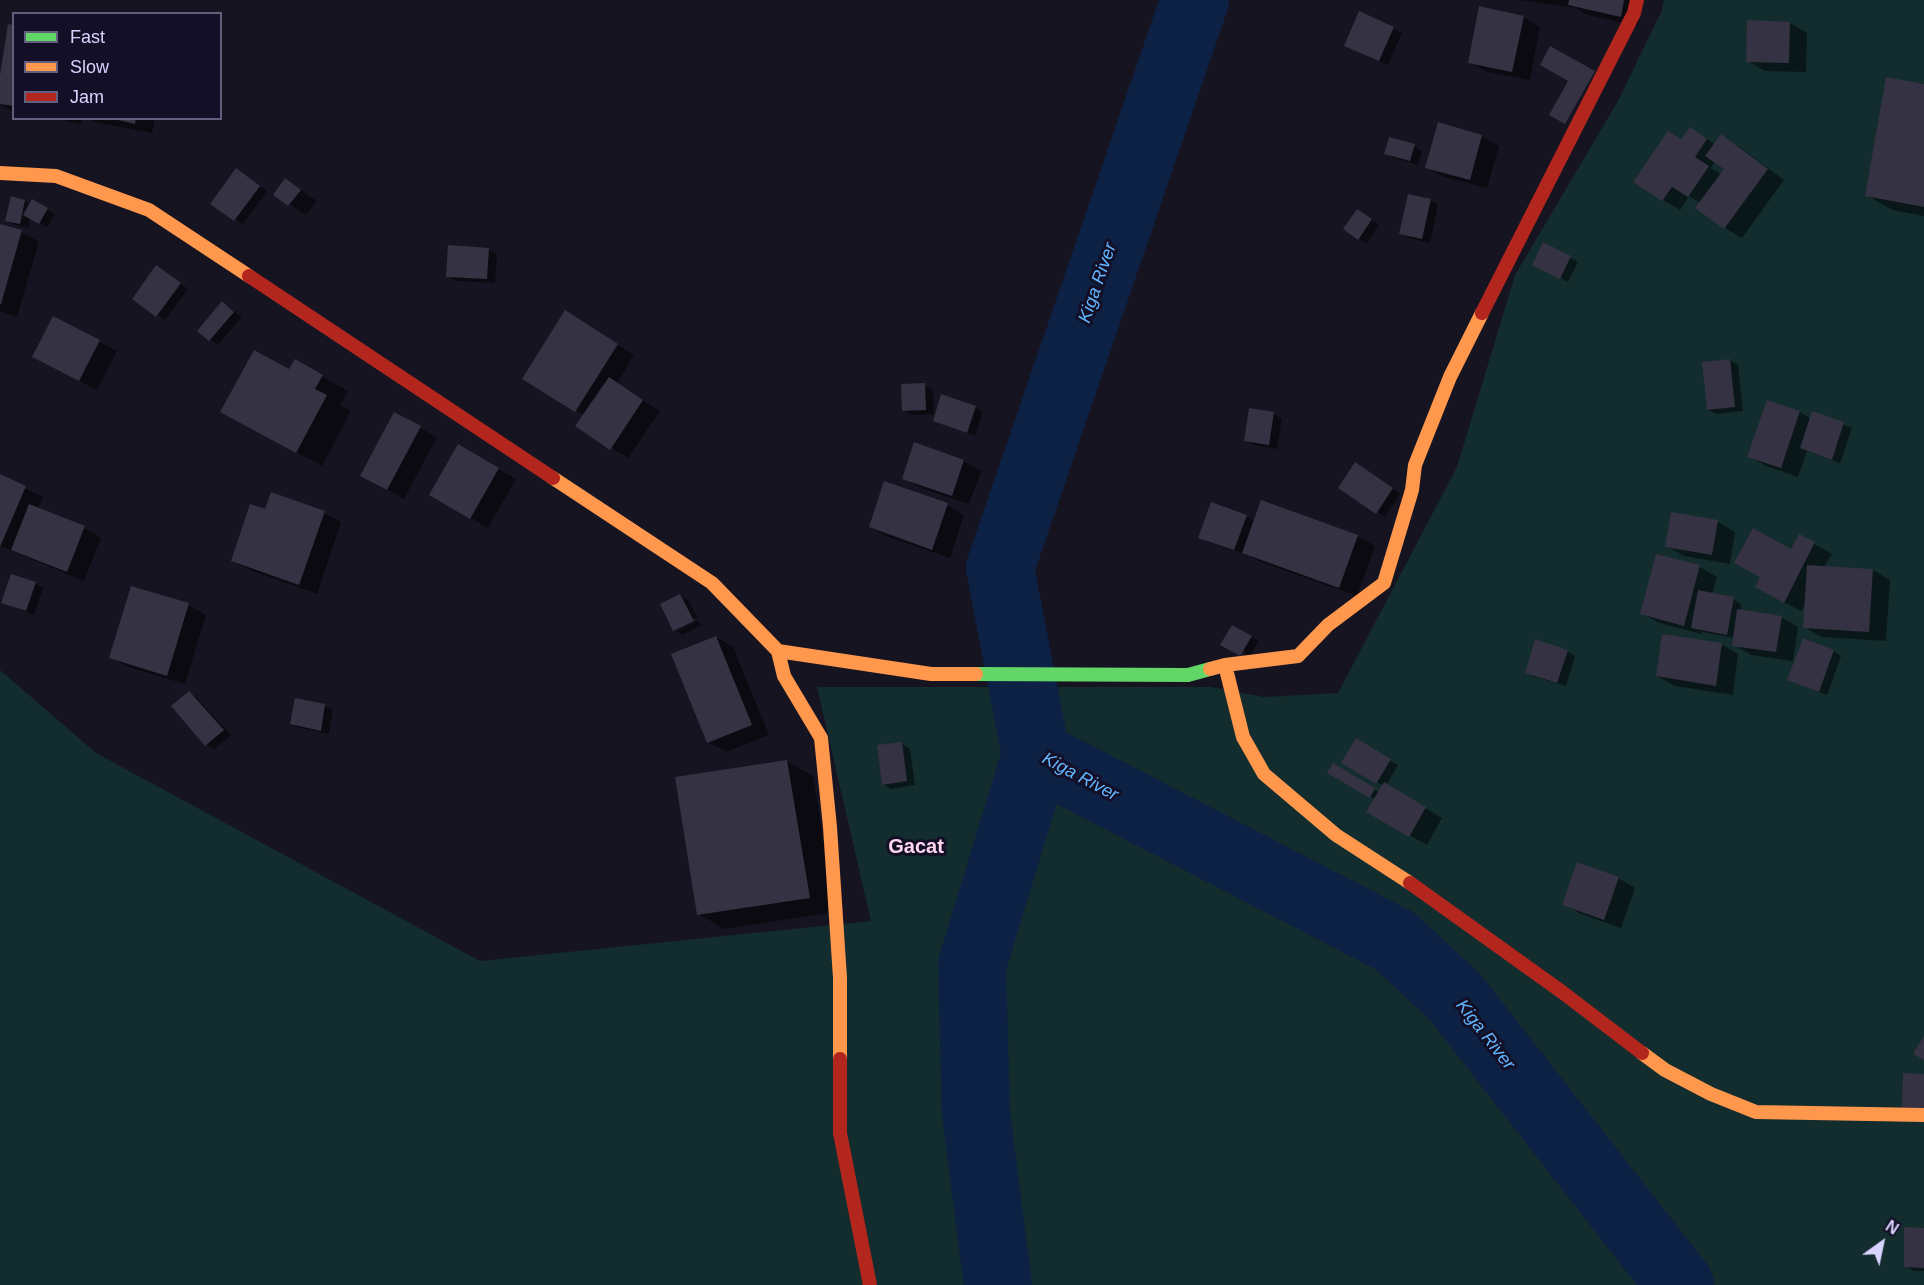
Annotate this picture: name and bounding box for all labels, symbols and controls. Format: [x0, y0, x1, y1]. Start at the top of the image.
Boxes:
legend [12, 12, 222, 120]
text: Fast [70, 27, 105, 47]
text: Slow [70, 57, 109, 77]
text: Jam [70, 87, 104, 107]
water label: Kiga River [1074, 240, 1122, 326]
water label: Kiga River [1038, 748, 1122, 806]
district label: Gacat [888, 835, 944, 859]
water label: Kiga River [1451, 996, 1519, 1074]
north arrow [1852, 1213, 1912, 1273]
text: N [1883, 1217, 1902, 1238]

